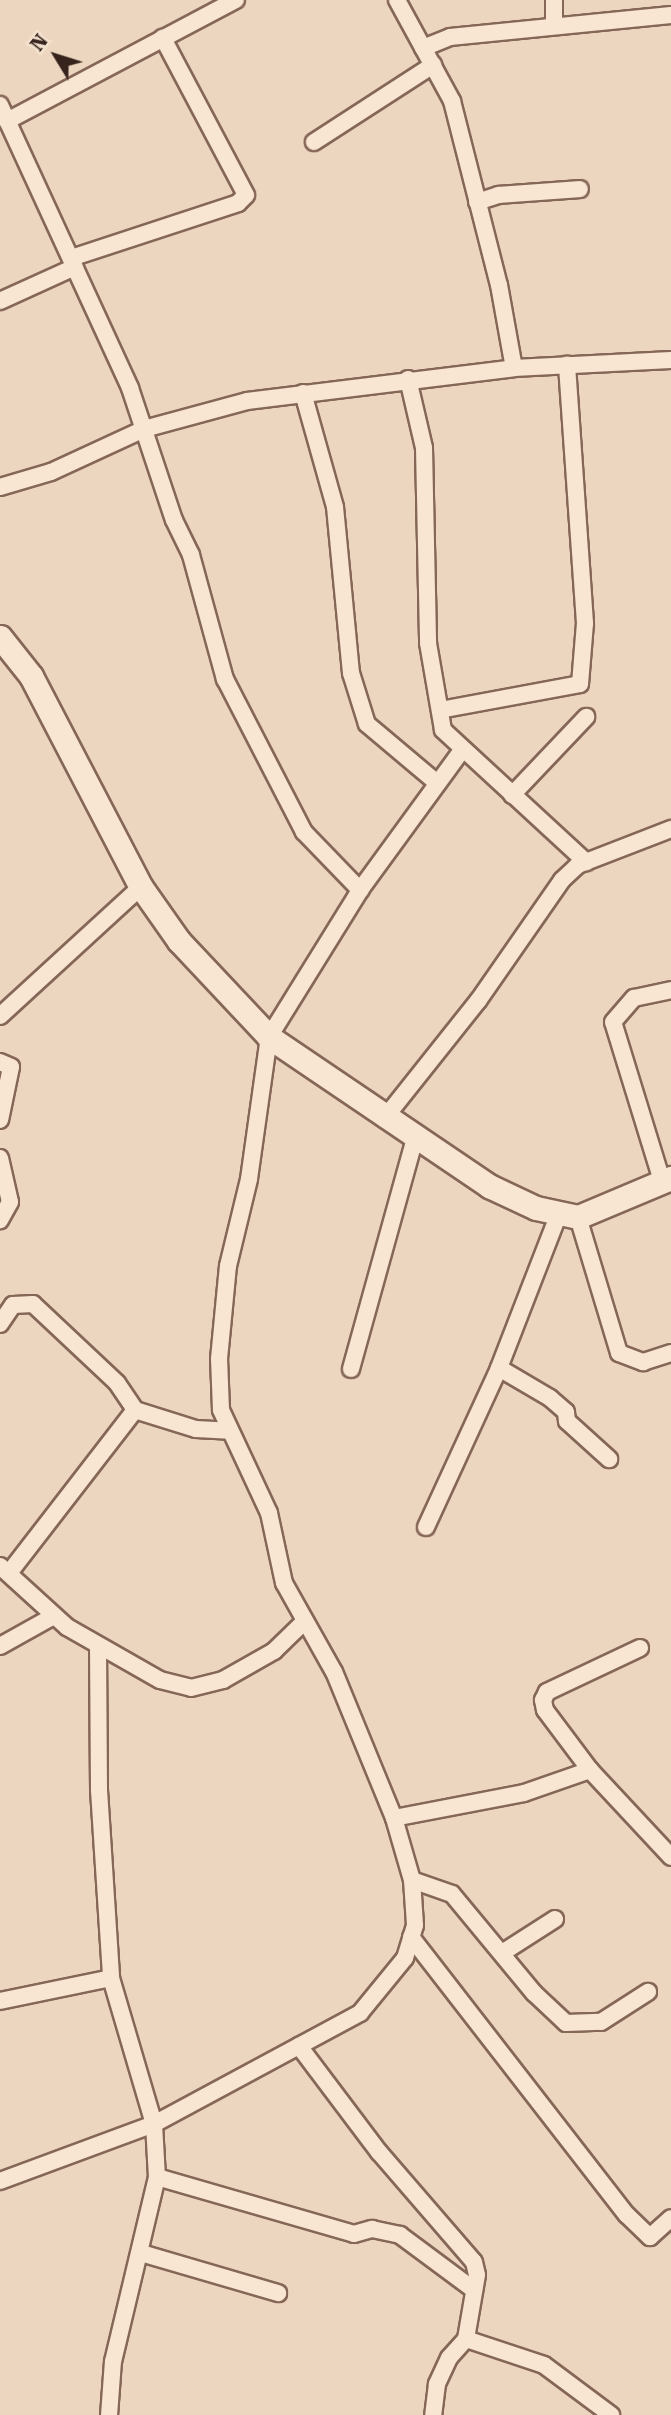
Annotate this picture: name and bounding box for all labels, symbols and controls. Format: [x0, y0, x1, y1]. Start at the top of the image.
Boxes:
north arrow [21, 21, 91, 91]
text: N [25, 30, 53, 56]

